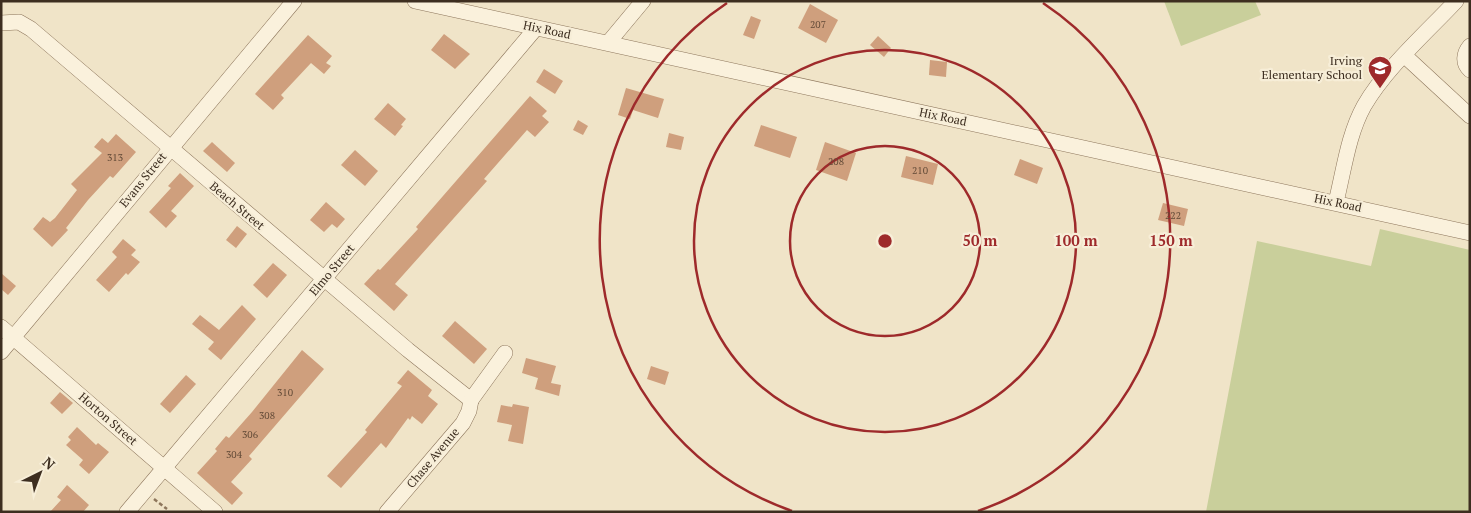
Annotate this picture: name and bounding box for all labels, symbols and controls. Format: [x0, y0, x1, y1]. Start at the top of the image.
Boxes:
street label: Hix Road [522, 17, 573, 42]
house number: 207 [810, 18, 826, 31]
place label: Irving Elementary School [1262, 53, 1363, 82]
school or university icon: Irving Elementary School [1367, 55, 1393, 89]
street label: Hix Road [918, 104, 969, 129]
street label: Evans Street [116, 149, 170, 210]
house number: 313 [107, 151, 123, 164]
house number: 208 [828, 155, 844, 168]
house number: 210 [912, 164, 928, 177]
street label: Beach Street [207, 178, 268, 233]
street label: Hix Road [1313, 190, 1364, 215]
house number: 222 [1165, 209, 1181, 222]
text: 50 m [963, 230, 998, 250]
text: 100 m [1054, 230, 1098, 250]
text: 150 m [1149, 230, 1193, 250]
centre of rings [876, 232, 894, 250]
street label: Elmo Street [306, 240, 358, 298]
house number: 310 [277, 386, 293, 399]
street label: Horton Street [76, 389, 141, 449]
house number: 308 [259, 409, 275, 422]
street label: Chase Avenue [403, 424, 462, 491]
house number: 306 [242, 428, 259, 441]
north arrow [15, 448, 65, 498]
house number: 304 [226, 448, 243, 461]
text: N [39, 452, 60, 474]

